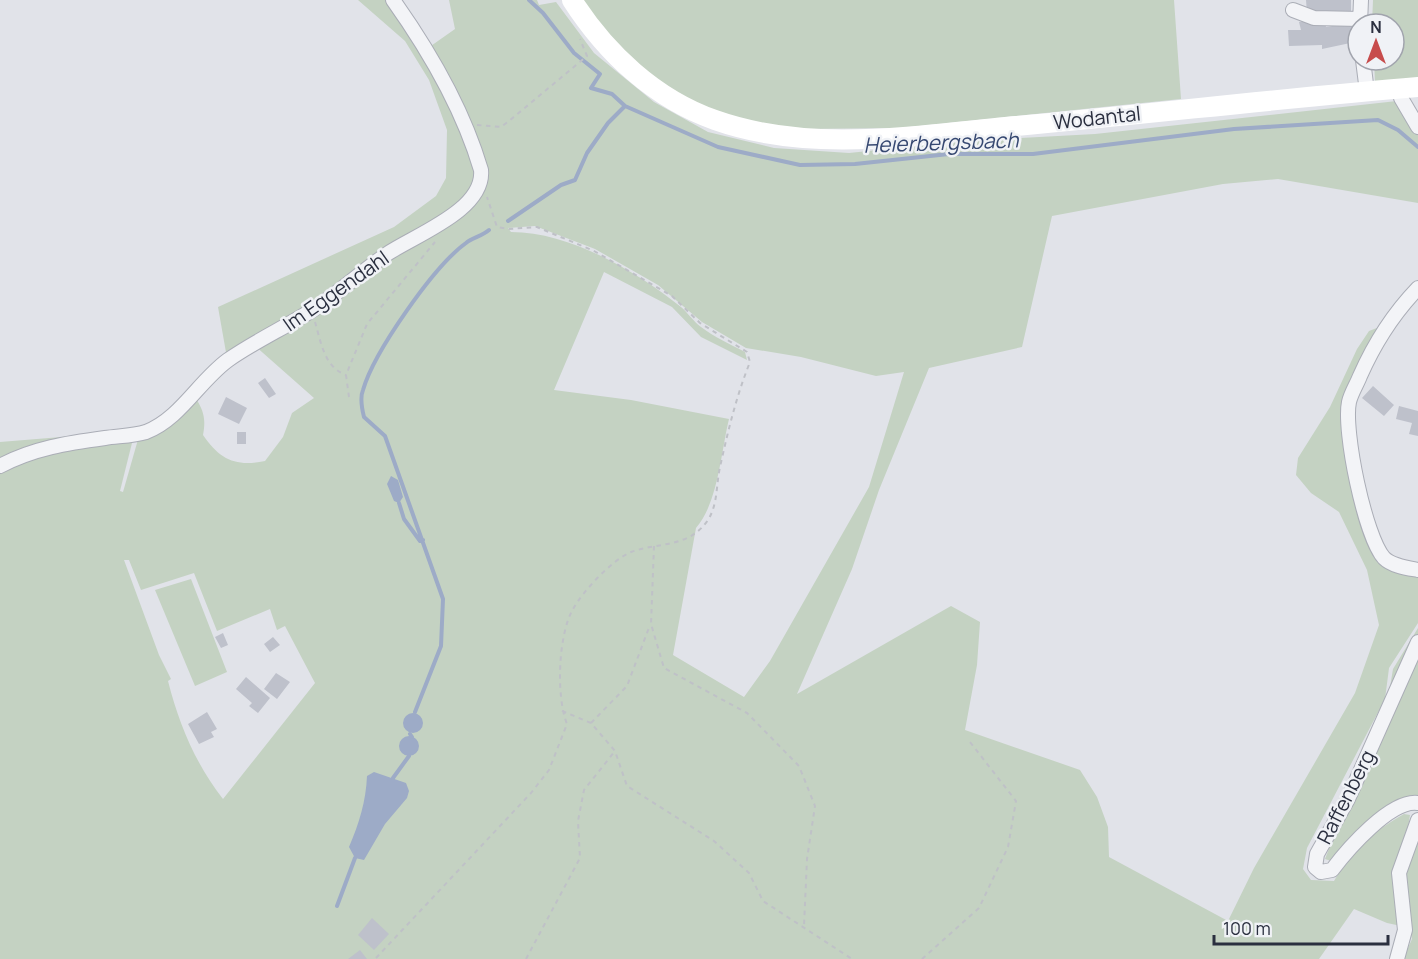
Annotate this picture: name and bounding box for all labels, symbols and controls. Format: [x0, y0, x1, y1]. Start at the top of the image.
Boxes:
north arrow [1346, 12, 1406, 72]
text: N [1370, 16, 1382, 38]
street label: Wodantal [1052, 99, 1142, 136]
water label: Heierbergsbach [863, 125, 1020, 159]
street label: Im Eggendahl [277, 244, 394, 337]
street label: Raffenberg [1310, 745, 1381, 848]
scale bar [1214, 908, 1388, 946]
text: 100 m [1223, 916, 1271, 940]

